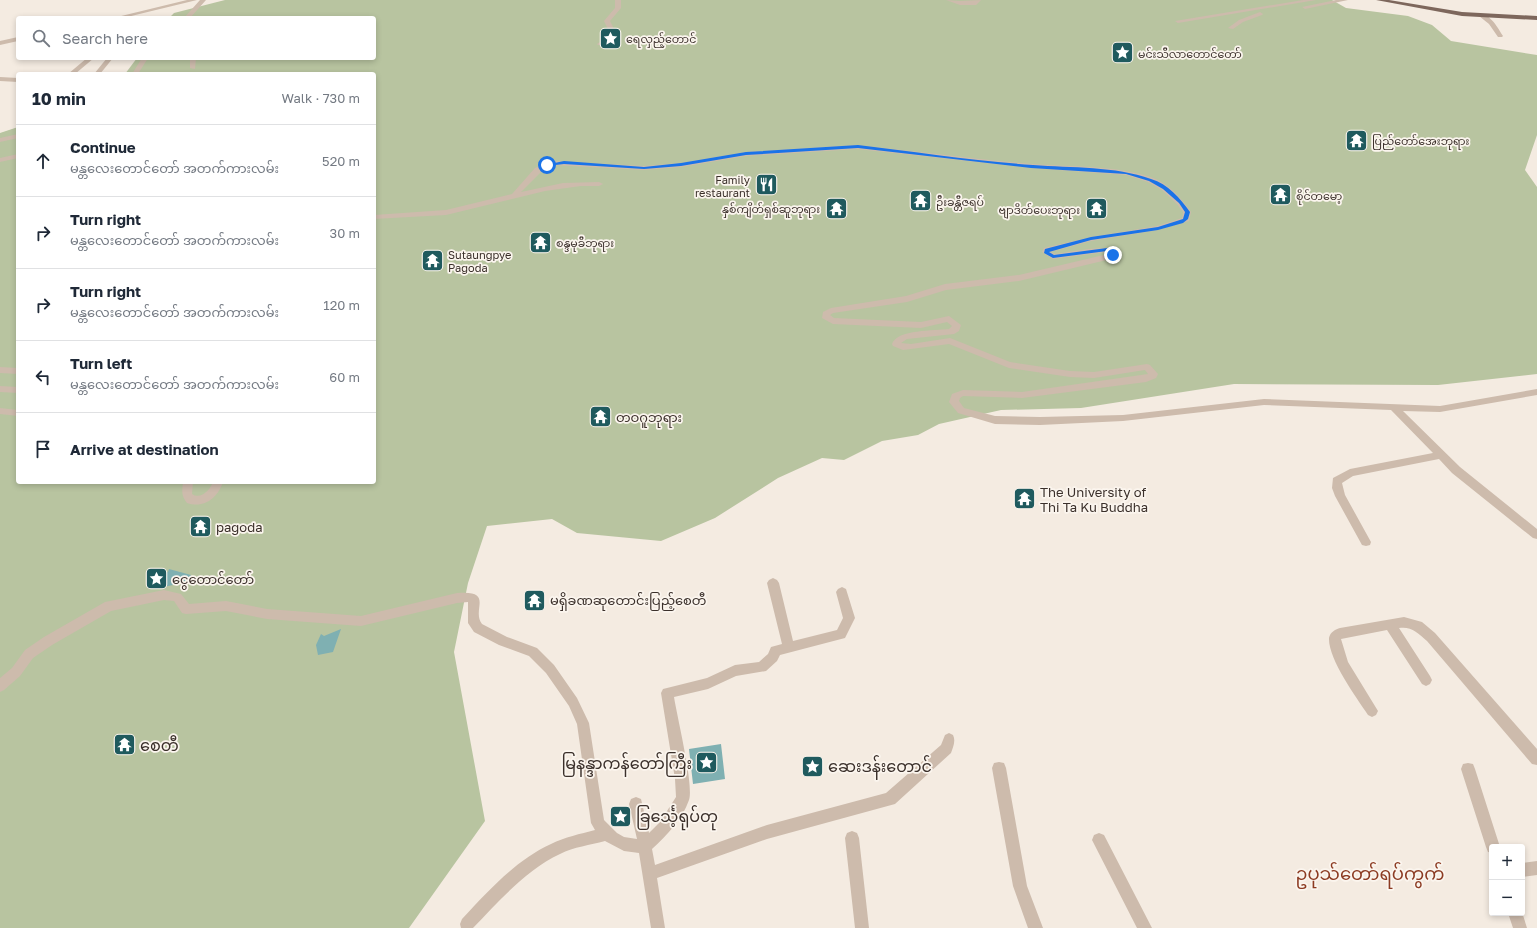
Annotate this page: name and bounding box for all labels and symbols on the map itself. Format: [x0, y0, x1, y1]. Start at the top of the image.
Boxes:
place icon: ရေလှည့်တောင် [597, 25, 623, 51]
place label: ရေလှည့်တောင် [626, 32, 696, 48]
place icon: မင်းသီလာတောင်တော် [1109, 40, 1135, 66]
place label: မင်းသီလာတောင်တော် [1138, 47, 1242, 60]
temple icon: ပြည်တော်အေးဘုရား [1343, 127, 1369, 153]
place label: ပြည်တော်အေးဘုရား [1372, 134, 1470, 150]
route start [538, 156, 556, 174]
restaurant icon: Family restaurant [753, 172, 779, 198]
place label: Family restaurant [695, 173, 750, 199]
temple icon: စိုင်တမော့ [1267, 182, 1293, 208]
temple icon: ဦးခန္တီဇရပ် [907, 188, 933, 214]
place label: စိုင်တမော့ [1296, 189, 1342, 205]
temple icon: နှစ်ကျိတ်ရှစ်ဆူဘုရား [823, 195, 849, 221]
place label: ဦးခန္တီဇရပ် [936, 195, 984, 211]
temple icon: ဗျာဒိတ်ပေးဘုရား [1083, 196, 1109, 222]
place label: နှစ်ကျိတ်ရှစ်ဆူဘုရား [722, 202, 820, 218]
place label: ဗျာဒိတ်ပေးဘုရား [999, 203, 1080, 219]
temple icon: စန္ဒမုခီဘုရား [528, 229, 554, 255]
place label: စန္ဒမုခီဘုရား [556, 236, 614, 252]
route end [1104, 246, 1122, 264]
temple icon: Sutaungpye Pagoda [419, 247, 445, 273]
place label: Sutaungpye Pagoda [448, 248, 511, 274]
temple icon: တဝဂူဘုရား [587, 404, 613, 430]
place label: တဝဂူဘုရား [616, 409, 682, 428]
place label: The University of Thi Ta Ku Buddha [1040, 484, 1148, 515]
temple icon: The University of Thi Ta Ku Buddha [1011, 486, 1037, 512]
temple icon: pagoda [188, 514, 214, 540]
place label: pagoda [216, 519, 262, 535]
place icon: ငွေတောင်တော် [143, 566, 169, 592]
place label: ငွေတောင်တော် [172, 571, 254, 590]
temple icon: မရှိခဏဆုတောင်းပြည့်စေတီ [522, 587, 548, 613]
place label: မရှိခဏဆုတောင်းပြည့်စေတီ [550, 592, 706, 611]
temple icon: စေတီ [111, 732, 137, 758]
place label: စေတီ [140, 735, 179, 755]
place icon: မြနန္ဒာကန်တော်ကြီး [694, 750, 720, 776]
place label: မြနန္ဒာကန်တော်ကြီး [562, 752, 692, 777]
place icon: ဆေးဒန်းတောင် [799, 753, 825, 779]
place label: ဆေးဒန်းတောင် [828, 755, 932, 780]
place icon: ခြင်္သေ့ရုပ်တု [608, 803, 634, 829]
place label: ခြင်္သေ့ရုပ်တု [636, 805, 718, 831]
district label: ဥပုသ်တော်ရပ်ကွက် [1296, 861, 1444, 889]

